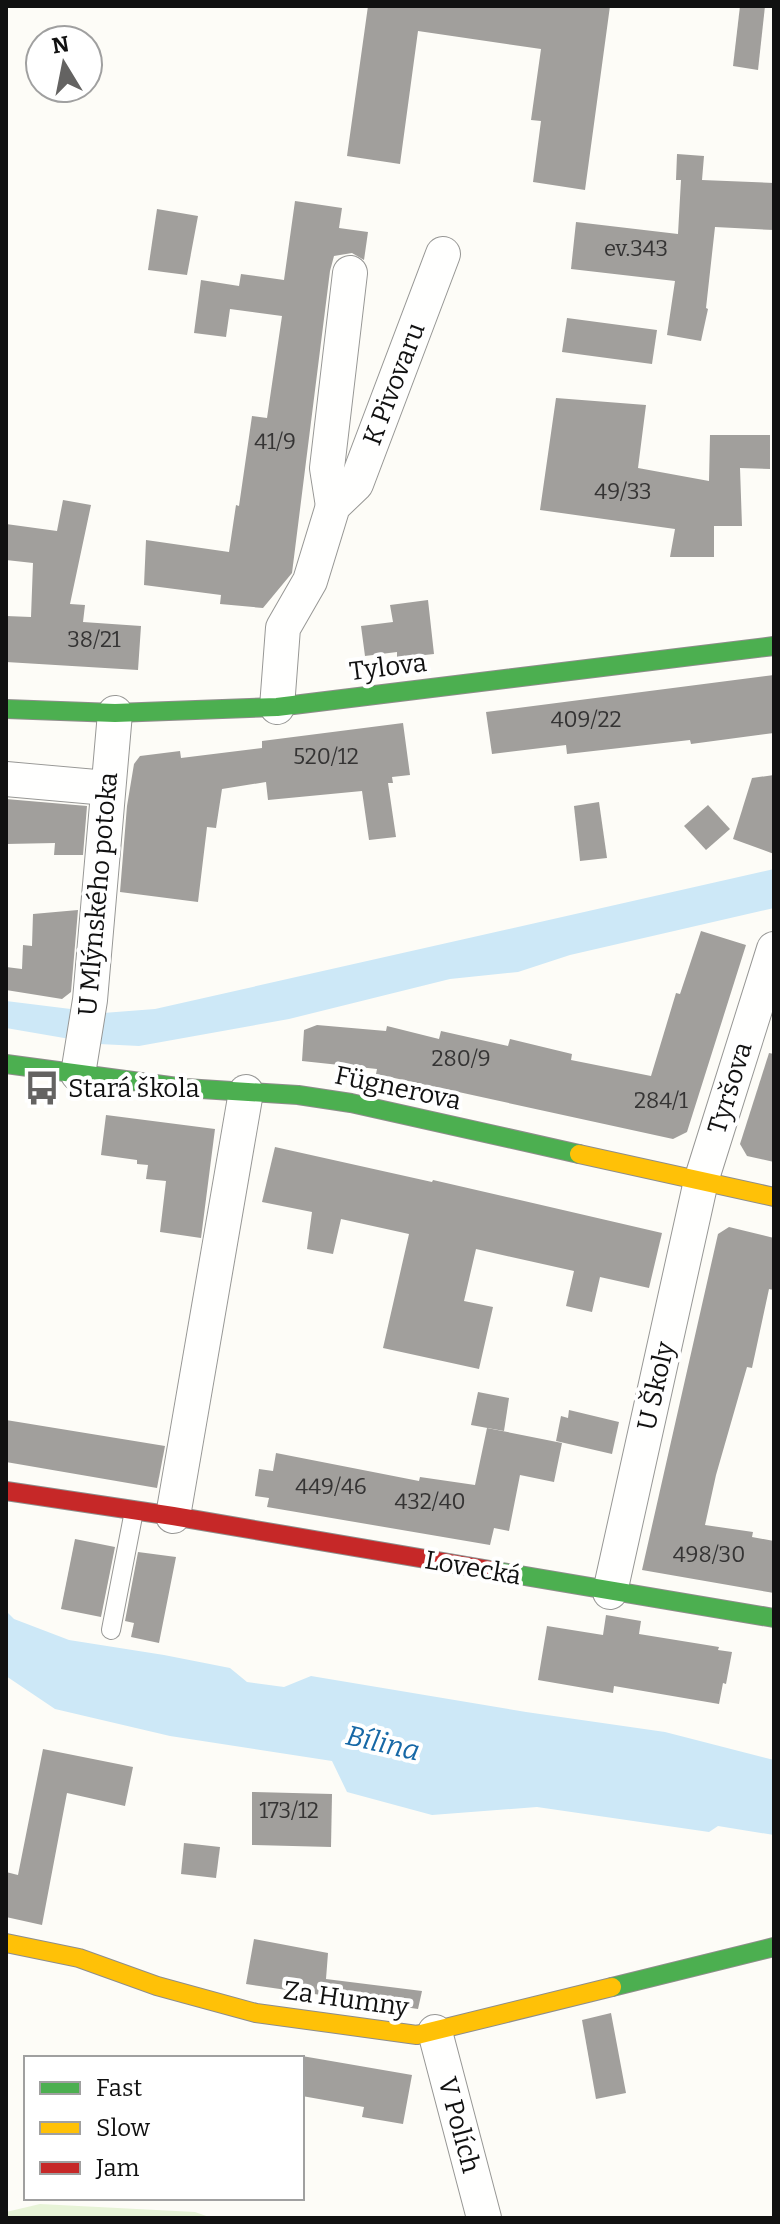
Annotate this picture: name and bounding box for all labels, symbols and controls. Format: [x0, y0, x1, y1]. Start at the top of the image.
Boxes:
north arrow [24, 24, 104, 104]
text: N [50, 30, 71, 60]
house number: ev.343 [604, 235, 668, 262]
street label: K Pivovaru [356, 318, 432, 450]
house number: 41/9 [254, 428, 296, 455]
house number: 49/33 [594, 478, 652, 505]
house number: 38/21 [67, 626, 121, 653]
street label: Tylova [347, 647, 429, 687]
house number: 409/22 [551, 706, 621, 733]
house number: 520/12 [293, 743, 359, 770]
street label: U Mlýnského potoka [72, 771, 124, 1017]
street label: Tyršova [701, 1038, 759, 1138]
house number: 280/9 [431, 1045, 491, 1072]
street label: Fügnerova [332, 1060, 464, 1116]
bus stop icon: Stará škola [23, 1069, 61, 1107]
place label: Stará škola [68, 1073, 200, 1104]
house number: 284/1 [634, 1087, 688, 1114]
street label: U Školy [631, 1338, 681, 1433]
house number: 449/46 [295, 1473, 367, 1500]
house number: 432/40 [394, 1488, 466, 1515]
house number: 498/30 [673, 1541, 745, 1568]
street label: Lovecká [423, 1544, 523, 1592]
water label: Bílina [343, 1719, 423, 1767]
house number: 173/12 [259, 1797, 319, 1824]
street label: Za Humny [281, 1975, 411, 2023]
legend [24, 2056, 304, 2200]
text: Fast [96, 2074, 142, 2102]
street label: V Polích [431, 2074, 487, 2176]
text: Slow [96, 2114, 151, 2142]
text: Jam [95, 2154, 140, 2182]

